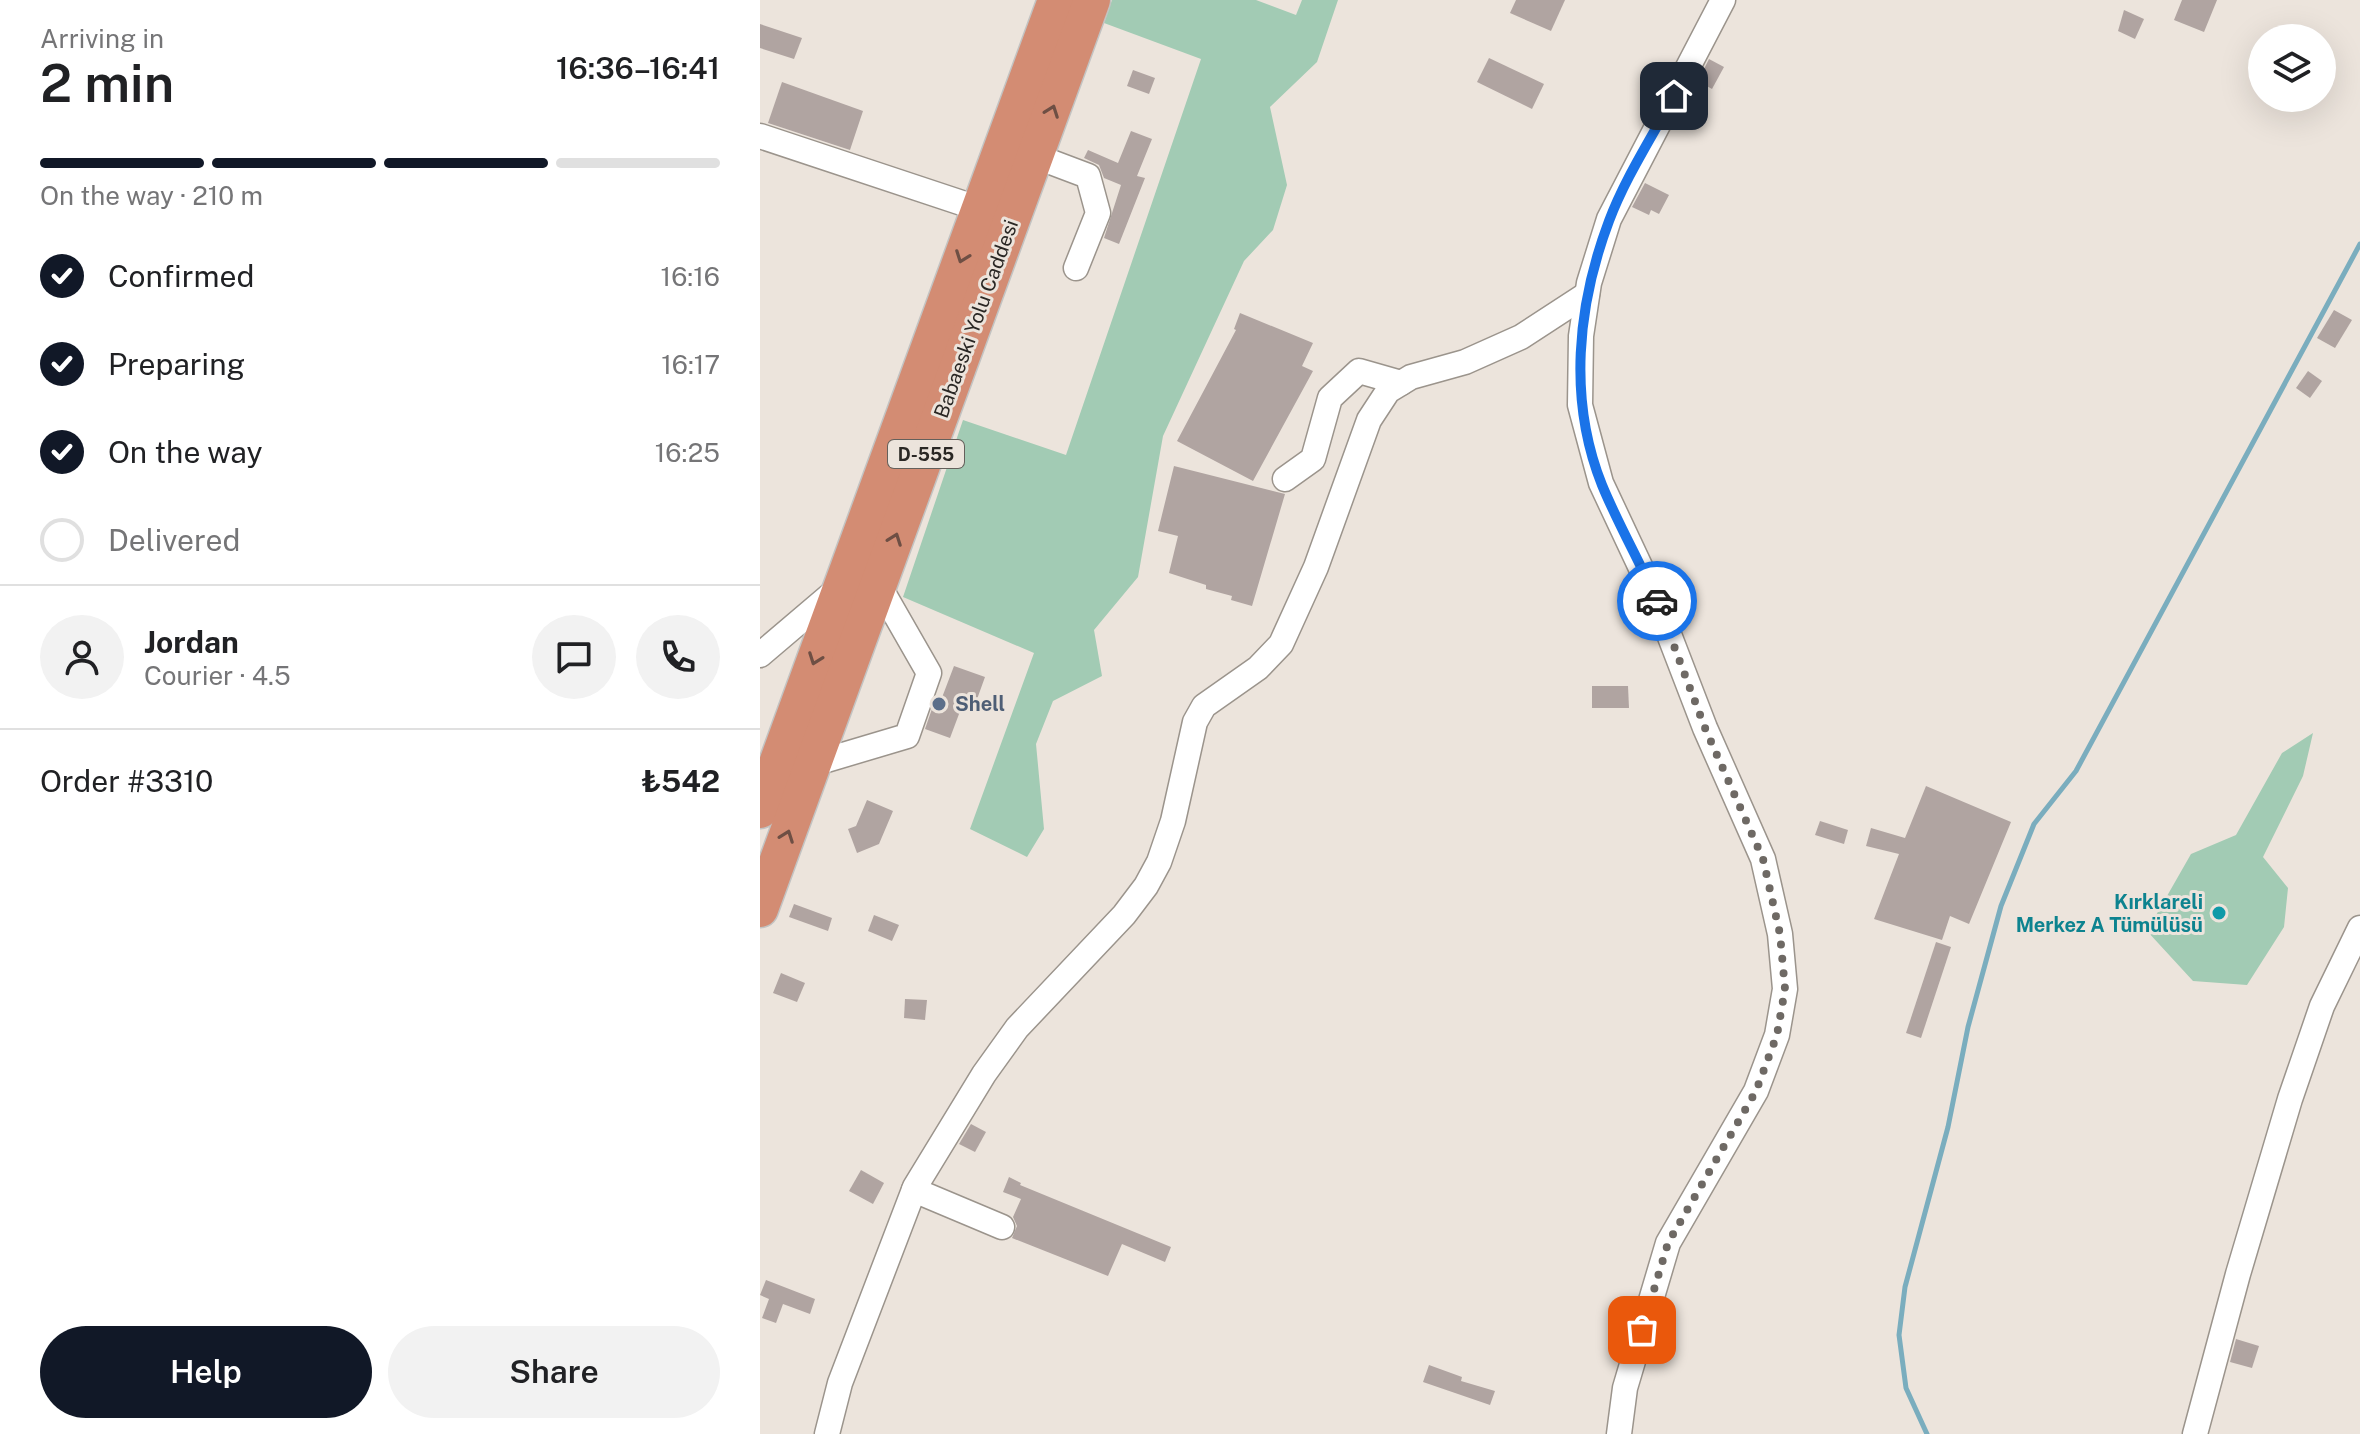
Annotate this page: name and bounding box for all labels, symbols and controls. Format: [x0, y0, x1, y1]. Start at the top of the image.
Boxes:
text: Arriving in [40, 23, 164, 54]
map controls [2248, 24, 2336, 112]
button: layers [2248, 24, 2336, 112]
text: 16:36–16:41 [556, 50, 720, 86]
text: 2 min [40, 53, 174, 114]
pin [1640, 62, 1708, 130]
icon: home [1652, 74, 1696, 118]
one-way arrow [1042, 105, 1059, 119]
text: On the way · 210 m [40, 180, 263, 211]
street label: Babaeski Yolu Caddesi [929, 217, 1023, 421]
one-way arrow [955, 249, 972, 263]
icon: check [40, 254, 84, 298]
text: Confirmed [108, 258, 254, 294]
text: 16:16 [661, 261, 720, 292]
icon: check [40, 342, 84, 386]
text: Preparing [108, 346, 245, 382]
text: 16:17 [661, 349, 720, 380]
icon: check [40, 430, 84, 474]
text: On the way [108, 434, 262, 470]
text: 16:25 [655, 437, 720, 468]
road number: D-555 [888, 440, 964, 468]
text: Delivered [108, 522, 240, 558]
one-way arrow [885, 533, 902, 547]
courier [1617, 561, 1697, 641]
icon: car [1635, 579, 1679, 623]
button: person [40, 615, 124, 699]
button: chat [532, 615, 616, 699]
button: phone [636, 615, 720, 699]
text: Jordan [144, 624, 239, 660]
one-way arrow [808, 651, 824, 665]
text: Courier · 4.5 [144, 660, 291, 691]
place label: Shell [955, 692, 1005, 716]
marker: Shell [930, 695, 948, 713]
text: Order #3310 [40, 763, 213, 799]
text: ₺542 [641, 763, 720, 799]
one-way arrow [777, 830, 794, 844]
place label: Kırklareli Merkez A Tümülüsü [2016, 890, 2203, 937]
marker: Kırklareli Merkez A Tümülüsü [2210, 904, 2228, 922]
pin [1608, 1296, 1676, 1364]
icon: bag [1620, 1308, 1664, 1352]
button: Help [40, 1326, 372, 1418]
button: Share [388, 1326, 720, 1418]

